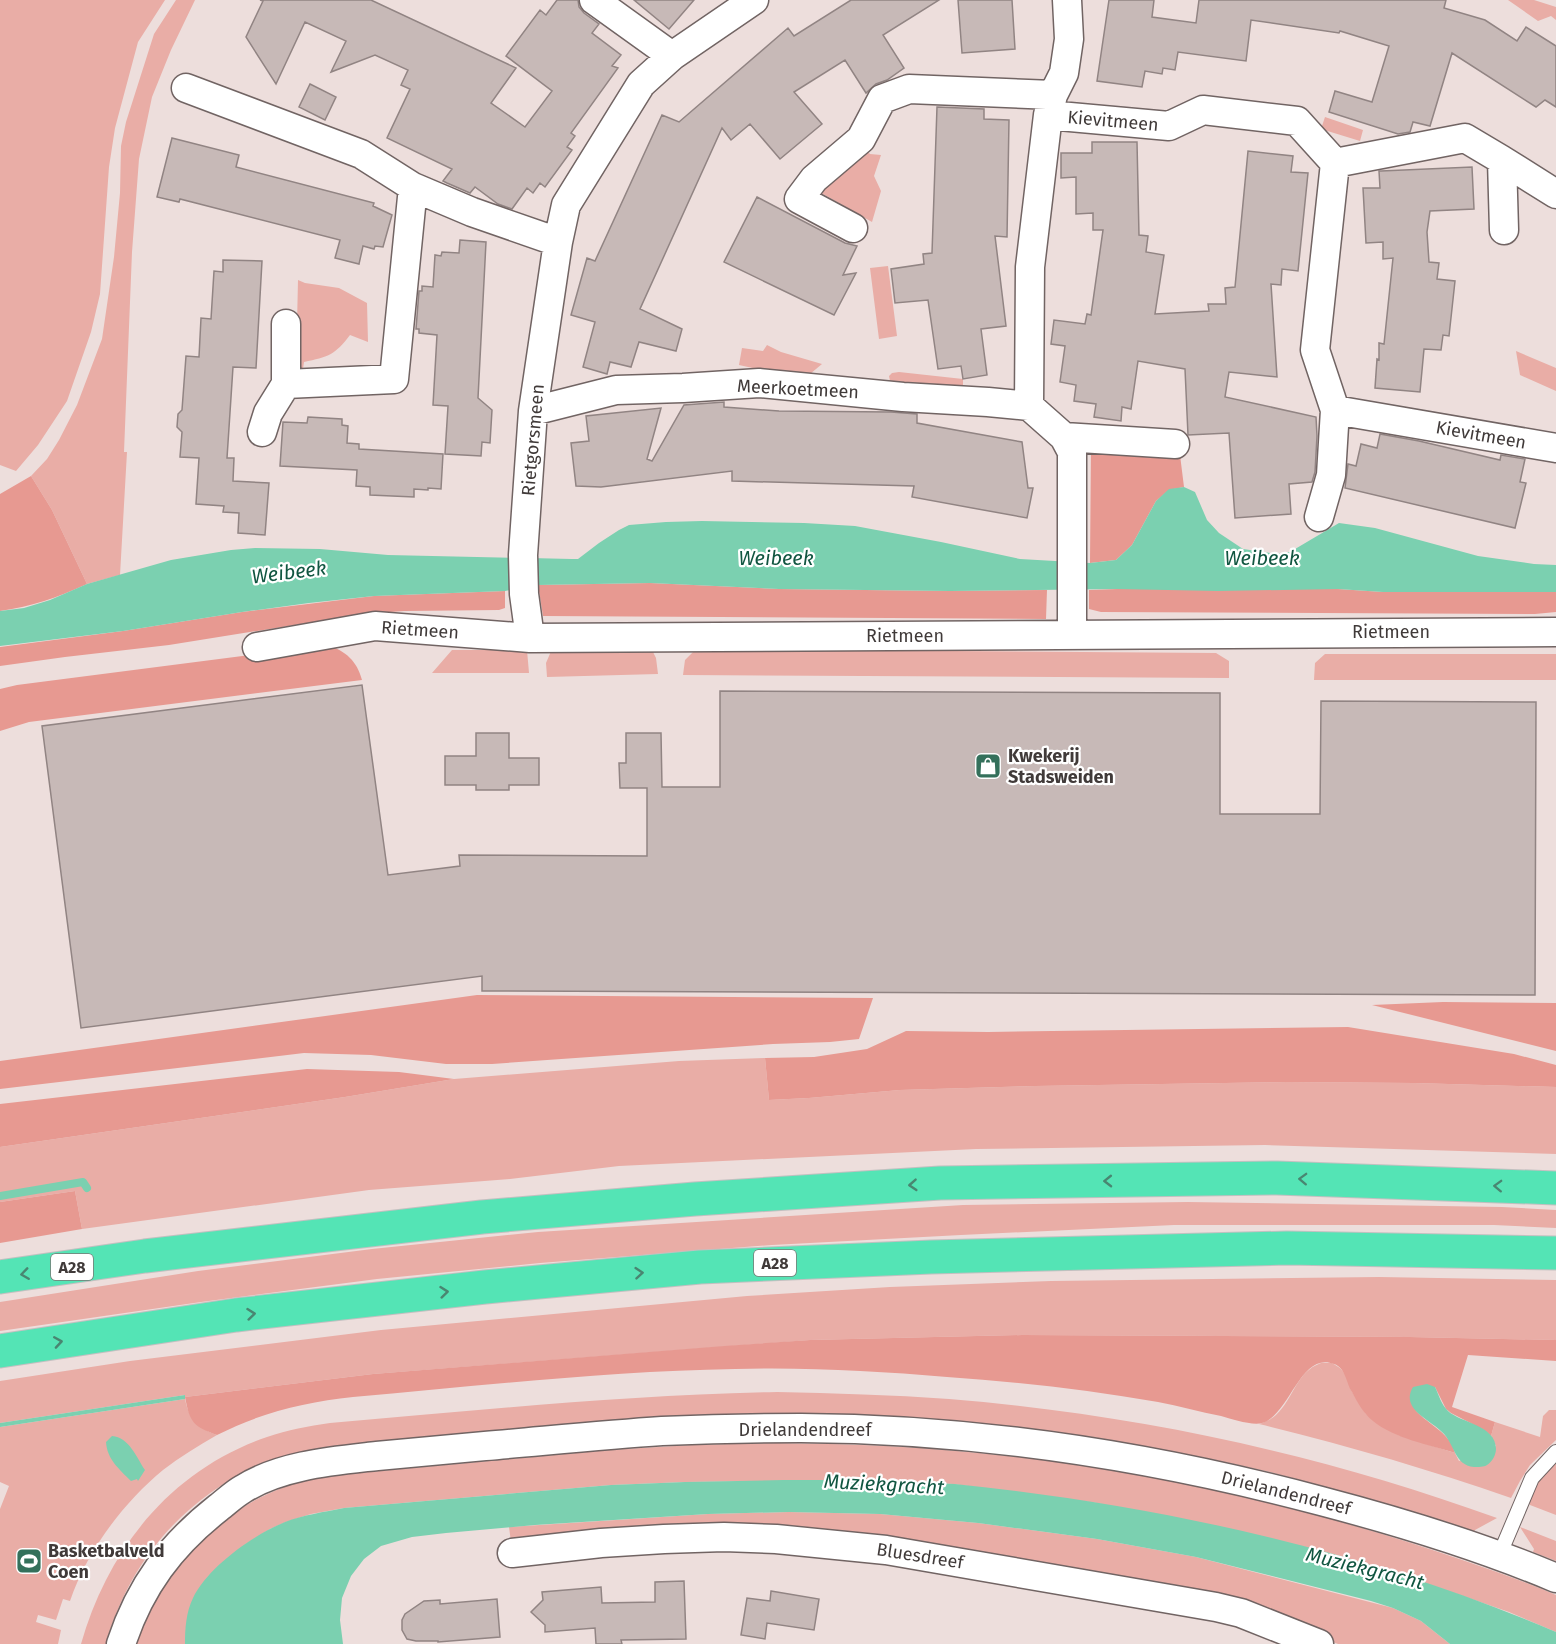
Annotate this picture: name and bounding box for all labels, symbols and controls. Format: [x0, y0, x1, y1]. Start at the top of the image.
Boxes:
street label: Kievitmeen [1066, 106, 1160, 136]
street label: Meerkoetmeen [736, 375, 860, 403]
street label: Rietgorsmeen [517, 383, 549, 497]
street label: Kievitmeen [1434, 416, 1528, 454]
water label: Weibeek [738, 546, 814, 570]
water label: Weibeek [1224, 546, 1300, 570]
water label: Weibeek [250, 555, 328, 588]
street label: Rietmeen [380, 616, 460, 644]
street label: Rietmeen [1352, 621, 1430, 643]
street label: Rietmeen [866, 625, 944, 647]
place label: Kwekerij Stadsweiden [1008, 745, 1114, 788]
shop icon: Kwekerij Stadsweiden [973, 751, 1003, 781]
one-way arrow [1298, 1173, 1307, 1186]
one-way arrow [1103, 1175, 1112, 1187]
one-way arrow [908, 1179, 917, 1192]
one-way arrow [1493, 1180, 1502, 1192]
road number: A28 [754, 1250, 796, 1276]
road number: A28 [51, 1254, 93, 1280]
one-way arrow [20, 1267, 29, 1279]
one-way arrow [634, 1267, 643, 1280]
one-way arrow [440, 1286, 449, 1299]
one-way arrow [246, 1308, 255, 1320]
one-way arrow [53, 1337, 62, 1349]
street label: Drielandendreef [739, 1419, 873, 1441]
street label: Drielandendreef [1219, 1466, 1355, 1520]
water label: Muziekgracht [823, 1469, 946, 1499]
street label: Bluesdreef [875, 1538, 967, 1574]
place label: Basketbalveld Coen [48, 1540, 165, 1583]
water label: Muziekgracht [1304, 1542, 1427, 1594]
sports icon: Basketbalveld Coen [14, 1546, 44, 1576]

